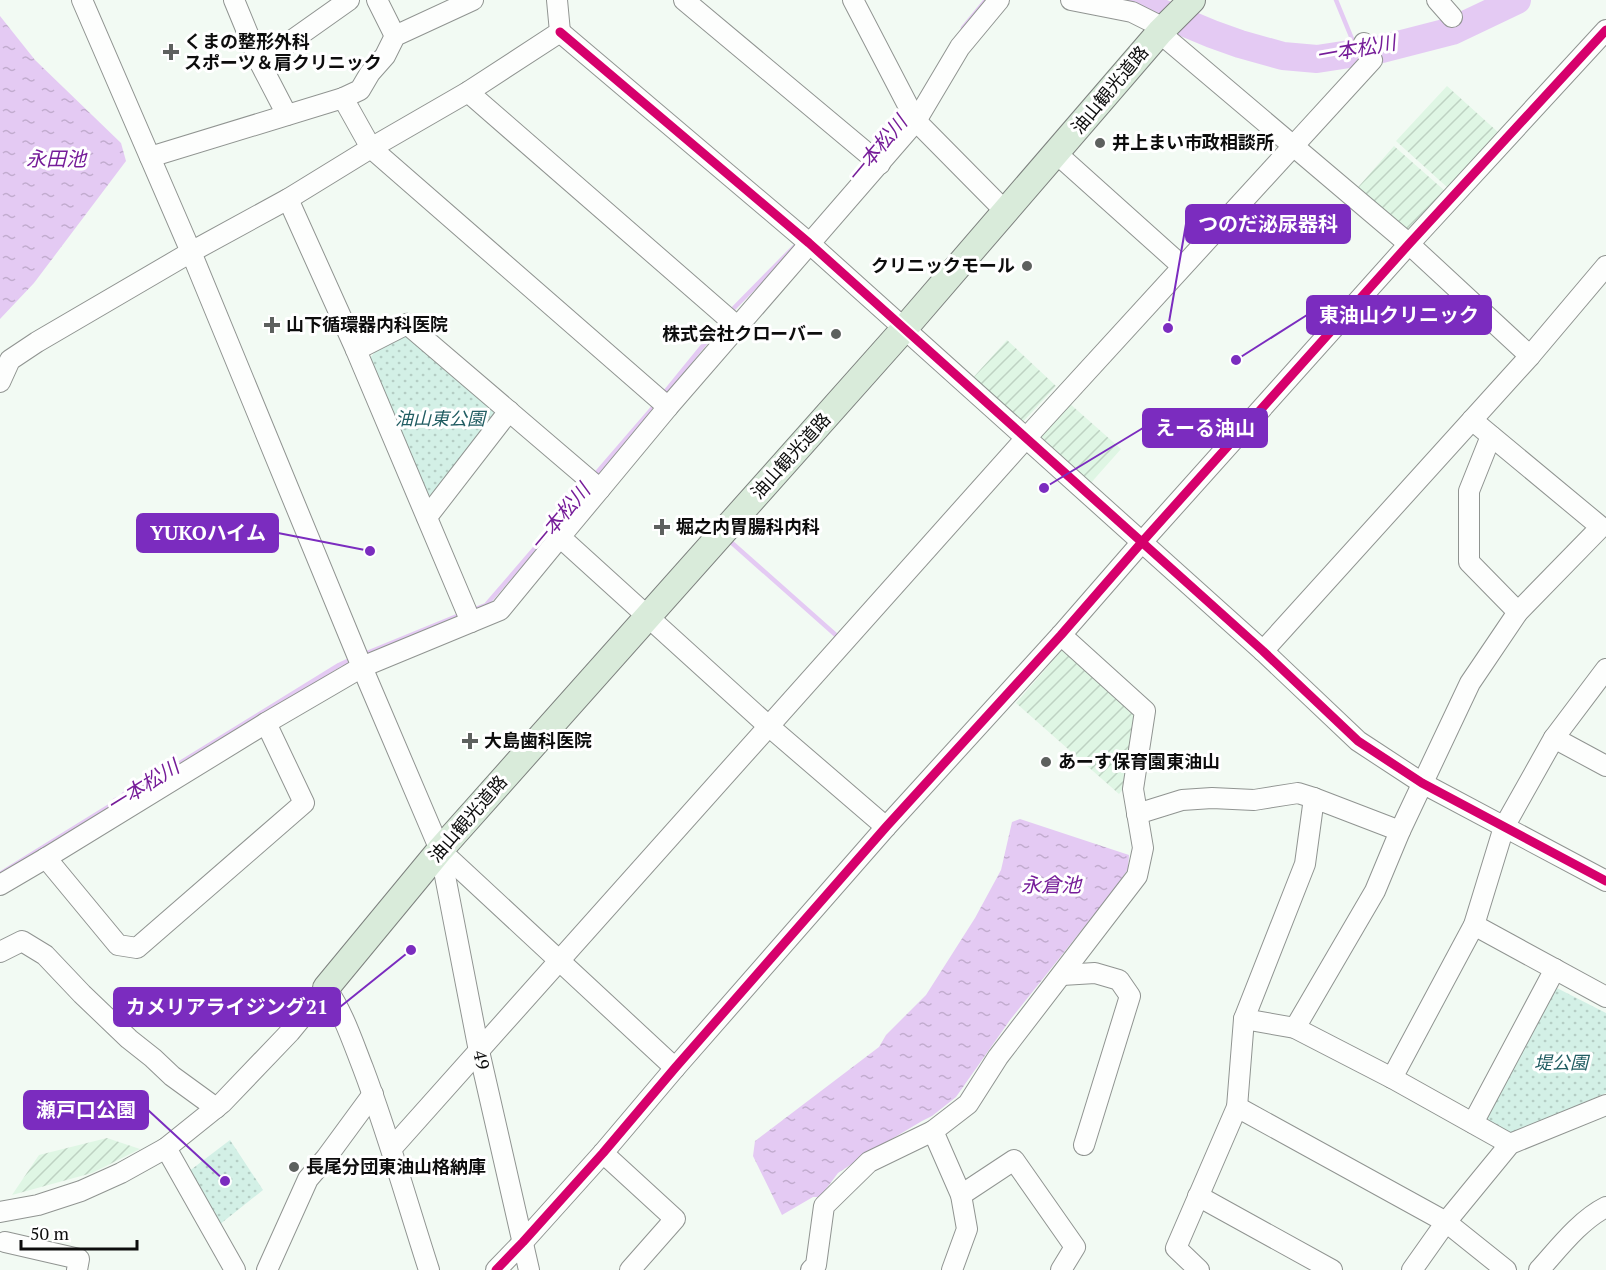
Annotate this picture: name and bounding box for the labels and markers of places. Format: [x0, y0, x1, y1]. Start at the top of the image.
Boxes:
place label: くまの整形外科 スポーツ＆肩クリニック [184, 29, 382, 74]
marker: くまの整形外科 スポーツ＆肩クリニック [162, 43, 180, 61]
place label: 井上まい市政相談所 [1112, 130, 1274, 154]
marker: 井上まい市政相談所 [1093, 136, 1107, 150]
callout: つのだ泌尿器科 [1186, 205, 1350, 243]
place label: クリニックモール [871, 253, 1015, 277]
marker: クリニックモール [1020, 259, 1034, 273]
callout: 東油山クリニック [1307, 296, 1491, 334]
place label: 山下循環器内科医院 [286, 312, 448, 336]
marker: 山下循環器内科医院 [263, 316, 281, 334]
place label: 株式会社クローバー [662, 321, 824, 345]
marker: 株式会社クローバー [829, 327, 843, 341]
callout: えーる油山 [1143, 409, 1267, 447]
callout: YUKOハイム [137, 514, 278, 552]
place label: 堀之内胃腸科内科 [676, 514, 820, 538]
marker: 堀之内胃腸科内科 [653, 518, 671, 536]
place label: 大島歯科医院 [484, 728, 592, 752]
marker: 大島歯科医院 [461, 732, 479, 750]
place label: あーす保育園東油山 [1058, 749, 1220, 773]
marker: あーす保育園東油山 [1039, 755, 1053, 769]
callout: カメリアライジング21 [114, 988, 340, 1026]
callout: 瀬戸口公園 [24, 1091, 148, 1129]
place label: 長尾分団東油山格納庫 [306, 1154, 486, 1178]
marker: 長尾分団東油山格納庫 [287, 1160, 301, 1174]

